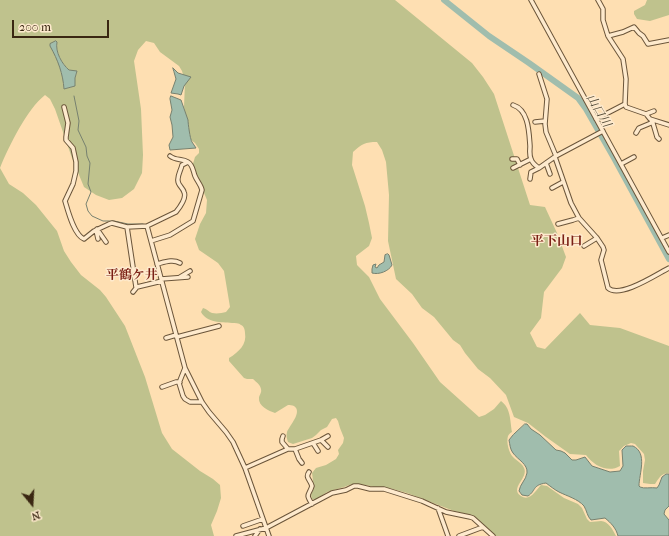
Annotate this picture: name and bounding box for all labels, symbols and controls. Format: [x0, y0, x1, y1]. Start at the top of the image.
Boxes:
scale bar [14, 12, 111, 38]
text: 200 m [19, 20, 51, 34]
water label: 山口川 [583, 92, 613, 130]
district label: 平下山口 [531, 234, 583, 250]
district label: 平鶴ケ井 [106, 268, 158, 284]
north arrow [12, 484, 52, 524]
text: N [30, 508, 42, 523]

